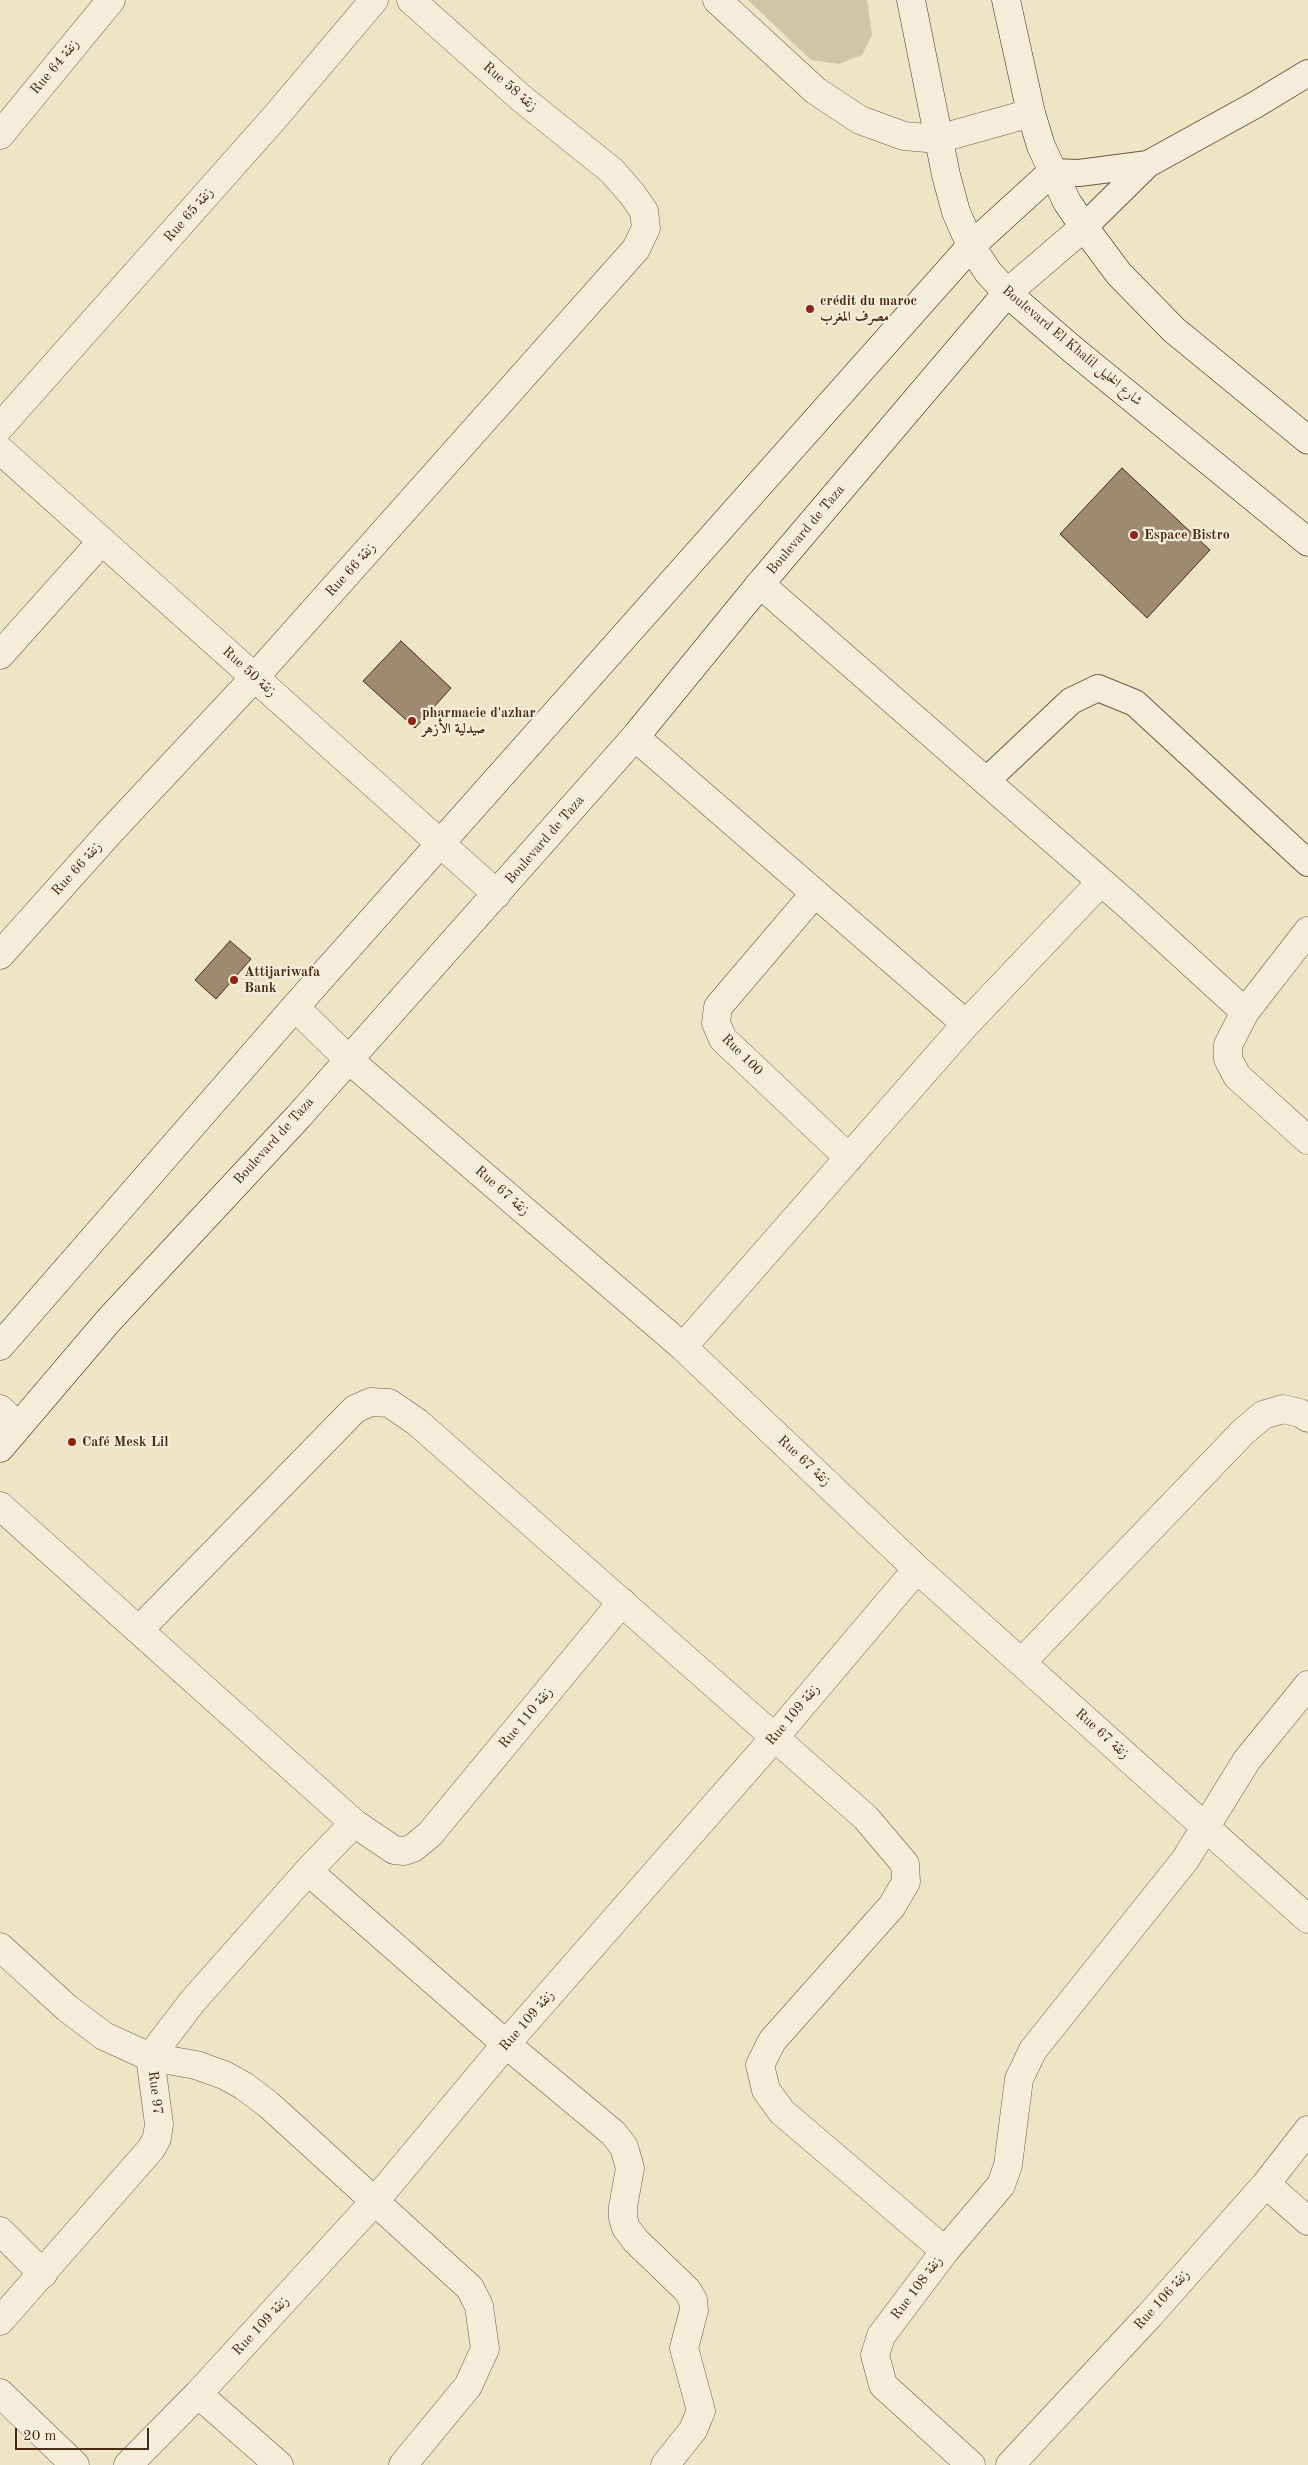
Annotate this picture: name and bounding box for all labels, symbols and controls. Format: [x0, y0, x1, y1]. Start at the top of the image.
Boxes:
street label: Rue 64 زنقة [27, 36, 83, 98]
street label: Rue 58 زنقة [479, 59, 541, 115]
street label: Rue 65 زنقة [161, 184, 217, 246]
street label: Boulevard El Khalil شارع الخليل [998, 282, 1146, 410]
place label: crédit du maroc مصرف المغرب [820, 293, 917, 326]
marker: crédit du maroc مصرف المغرب [804, 303, 816, 315]
street label: Boulevard de Taza [764, 482, 848, 578]
place label: Espace Bistro [1144, 527, 1230, 543]
marker: Espace Bistro [1128, 529, 1140, 541]
street label: Rue 66 زنقة [322, 540, 380, 600]
street label: Rue 50 زنقة [219, 643, 279, 701]
place label: pharmacie d'azhar صيدلية الأزهر [422, 705, 536, 738]
marker: pharmacie d'azhar صيدلية الأزهر [406, 715, 418, 727]
street label: Boulevard de Taza [502, 792, 588, 888]
street label: Rue 66 زنقة [48, 839, 106, 899]
place label: Attijariwafa Bank [244, 964, 320, 996]
marker: Attijariwafa Bank [228, 974, 240, 986]
street label: Rue 100 [718, 1031, 766, 1079]
street label: Boulevard de Taza [230, 1094, 318, 1188]
street label: Rue 67 زنقة [471, 1163, 533, 1219]
street label: Rue 67 زنقة [774, 1432, 834, 1490]
place label: Café Mesk Lil [82, 1434, 168, 1450]
marker: Café Mesk Lil [66, 1436, 78, 1448]
street label: Rue 109 زنقة [762, 1681, 824, 1749]
street label: Rue 110 زنقة [495, 1684, 557, 1752]
street label: Rue 67 زنقة [1072, 1705, 1132, 1763]
street label: Rue 109 زنقة [496, 1987, 558, 2055]
street label: Rue 97 [144, 2070, 166, 2116]
street label: Rue 108 زنقة [888, 2253, 946, 2323]
street label: Rue 106 زنقة [1131, 2267, 1193, 2333]
street label: Rue 109 زنقة [229, 2293, 293, 2359]
scale bar [18, 2418, 151, 2450]
text: 20 m [23, 2429, 57, 2444]

